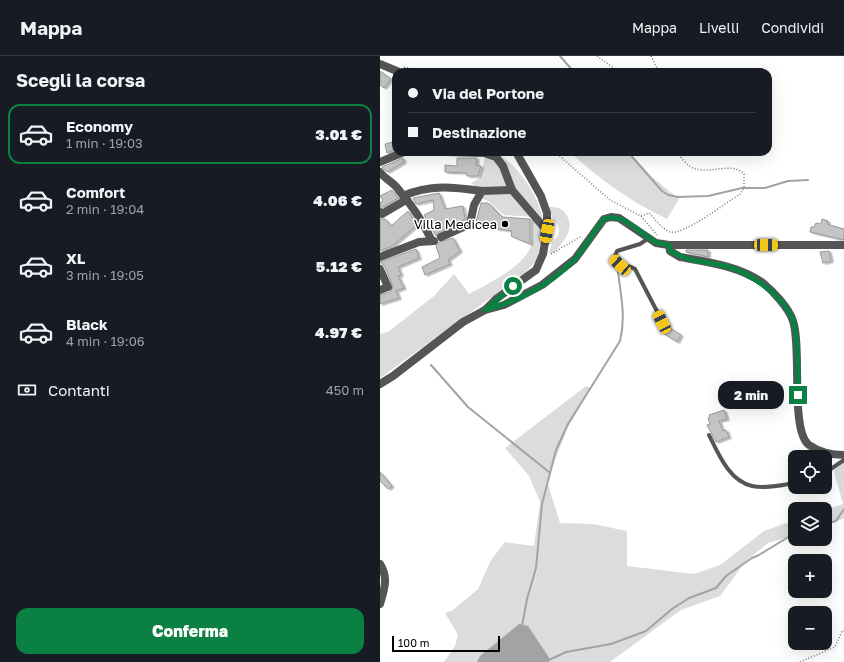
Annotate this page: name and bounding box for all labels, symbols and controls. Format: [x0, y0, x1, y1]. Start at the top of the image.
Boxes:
text: Mappa [20, 16, 82, 39]
text: Mappa [632, 19, 677, 36]
text: Livelli [699, 19, 739, 36]
text: Condividi [761, 19, 824, 36]
text: Scegli la corsa [16, 69, 145, 91]
text: Via del Portone [432, 84, 544, 102]
icon: car [18, 116, 54, 152]
text: Economy [66, 117, 133, 135]
text: Destinazione [432, 123, 526, 141]
text: 3.01 € [315, 125, 362, 143]
text: 1 min · 19:03 [66, 135, 143, 151]
icon: car [18, 182, 54, 218]
text: Comfort [66, 183, 125, 201]
text: 4.06 € [313, 191, 362, 209]
text: 2 min · 19:04 [66, 201, 144, 217]
place label: Villa Medicea [414, 216, 497, 232]
car [539, 218, 555, 244]
marker: Villa Medicea [500, 219, 510, 229]
car [754, 239, 778, 251]
icon: car [18, 248, 54, 284]
text: XL [66, 249, 85, 267]
car [607, 253, 633, 277]
text: 5.12 € [316, 257, 362, 275]
text: 3 min · 19:05 [66, 267, 144, 283]
route start [504, 277, 522, 295]
car [651, 309, 673, 335]
icon: car [18, 314, 54, 350]
text: Black [66, 315, 108, 333]
text: 4.97 € [315, 323, 362, 341]
text: 4 min · 19:06 [66, 333, 145, 349]
icon: cash [16, 379, 38, 401]
text: Contanti [48, 381, 110, 399]
callout: 2 min [718, 381, 784, 409]
text: 450 m [326, 382, 364, 398]
route end [789, 386, 807, 404]
text: 2 min [734, 387, 768, 403]
map controls [788, 450, 832, 650]
button: locate [788, 450, 832, 494]
button: layers [788, 502, 832, 546]
button: + [788, 554, 832, 598]
button: − [788, 606, 832, 650]
button: Conferma [16, 608, 364, 654]
scale bar [392, 634, 500, 653]
text: 100 m [398, 636, 429, 649]

